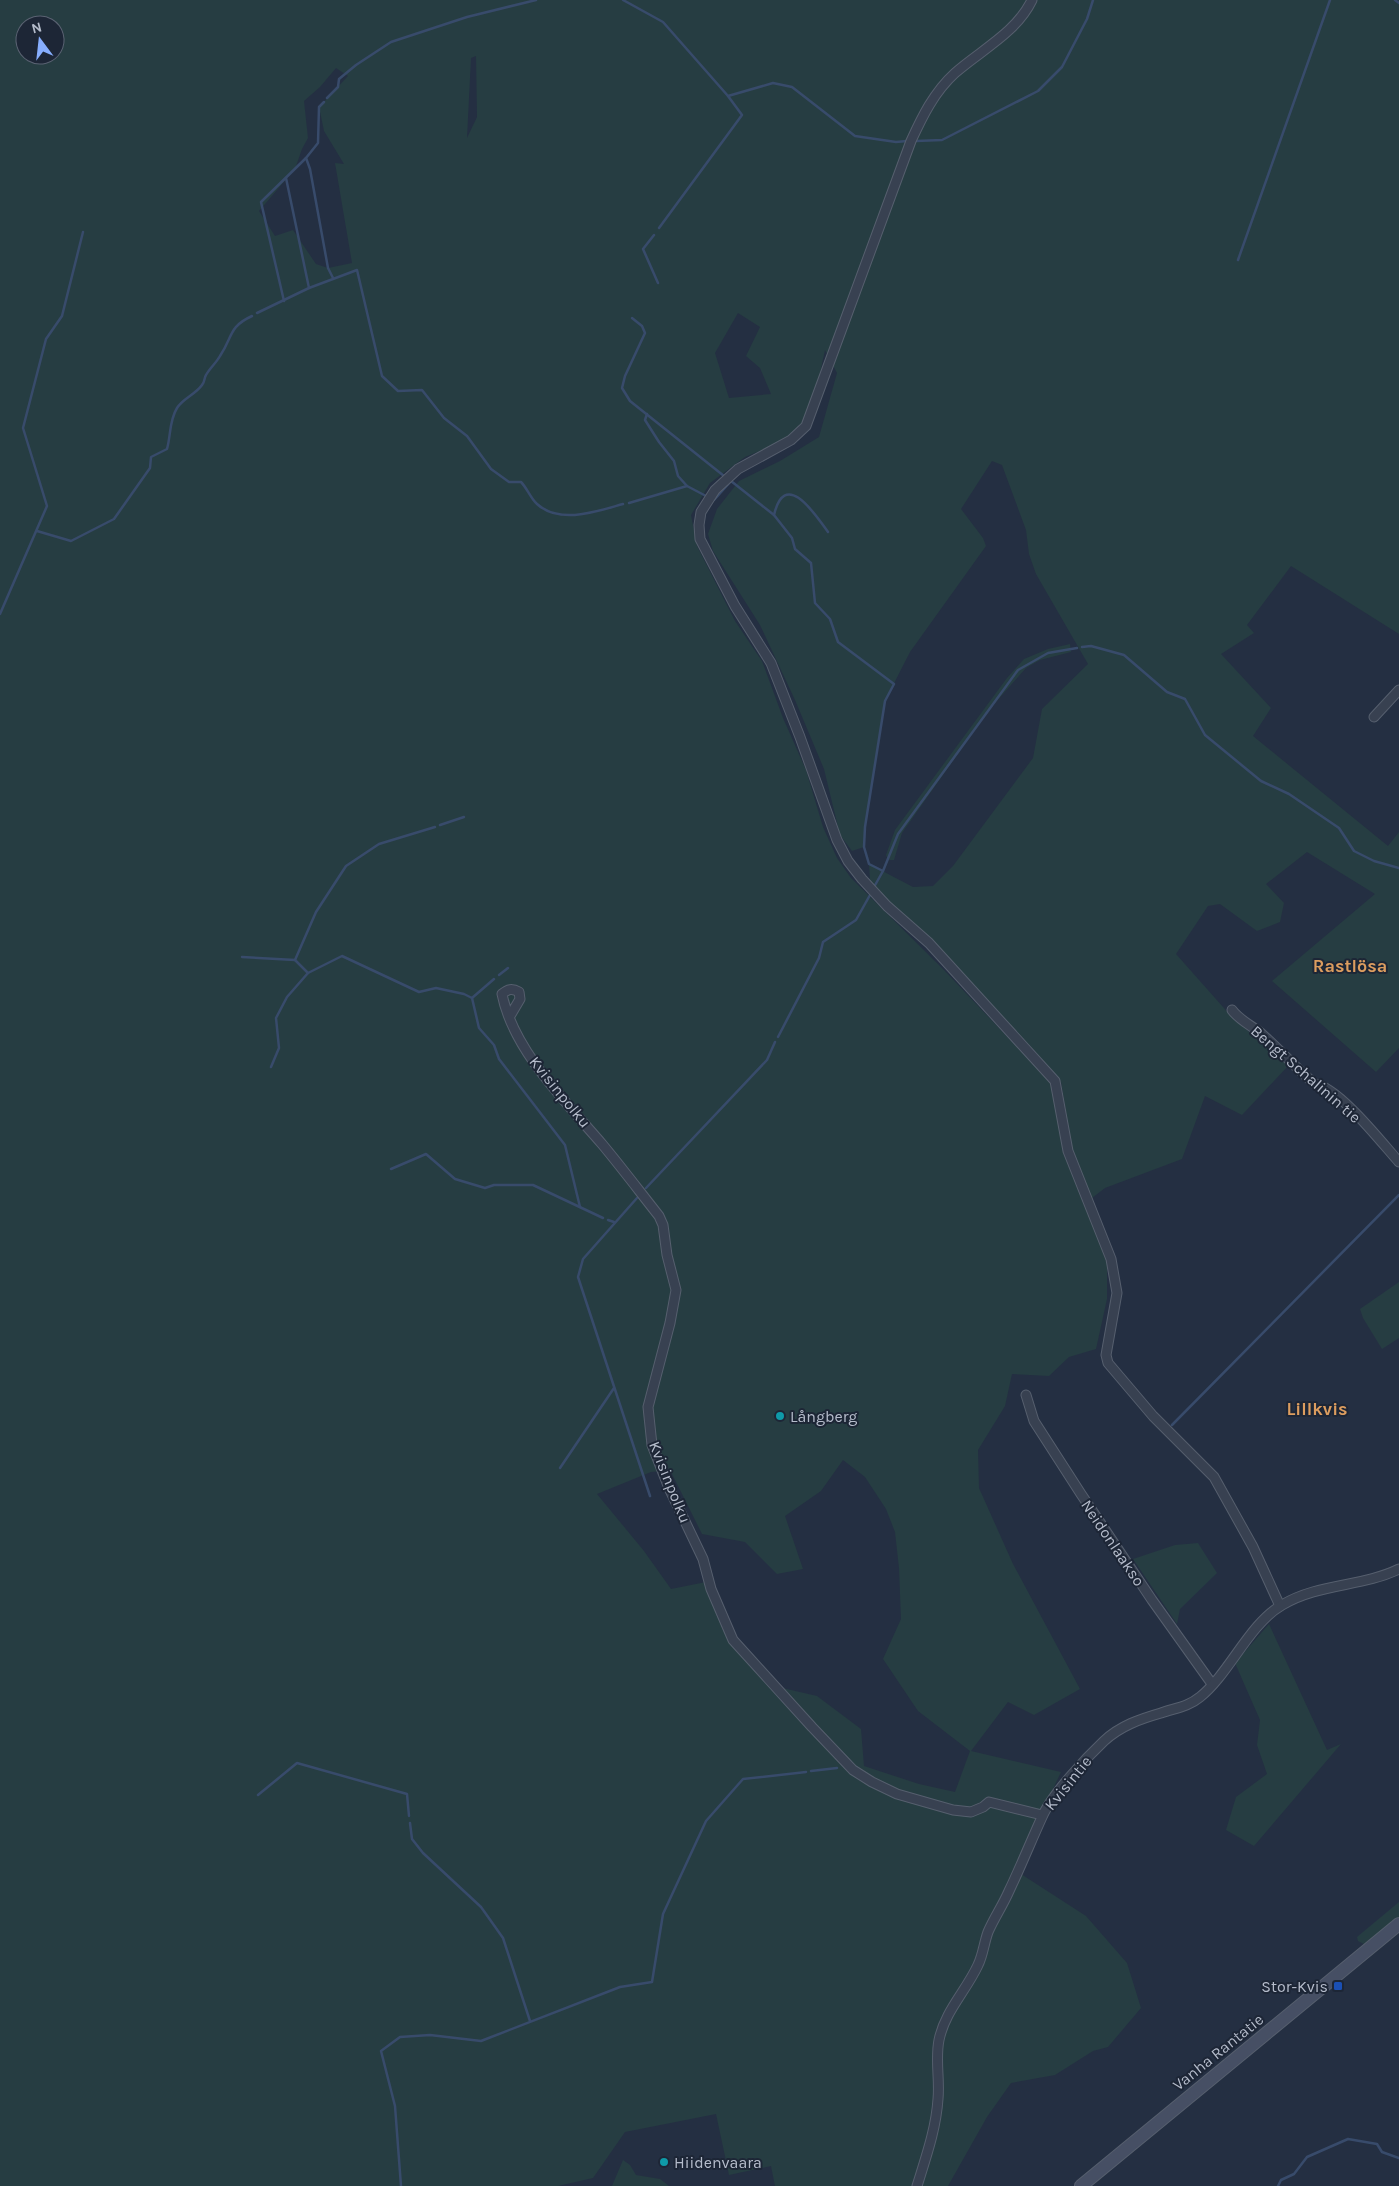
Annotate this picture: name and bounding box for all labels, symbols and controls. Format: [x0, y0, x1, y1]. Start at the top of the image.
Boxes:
north arrow [15, 15, 65, 65]
text: N [30, 18, 44, 37]
district label: Rastlösa [1313, 955, 1387, 977]
street label: Bengt Schalinin tie [1247, 1021, 1365, 1127]
street label: Kvisinpolku [525, 1052, 595, 1132]
district label: Lillkvis [1286, 1398, 1348, 1420]
place label: Långberg [790, 1407, 857, 1426]
marker: Långberg [774, 1410, 786, 1422]
street label: Kvisinpolku [645, 1438, 695, 1526]
street label: Neidonlaakso [1077, 1496, 1149, 1590]
street label: Kvisintie [1040, 1752, 1096, 1814]
place label: Stor-Kvis [1261, 1977, 1328, 1996]
marker: Stor-Kvis [1332, 1980, 1344, 1992]
street label: Vanha Rantatie [1169, 2010, 1267, 2094]
place label: Hiidenvaara [674, 2153, 762, 2172]
marker: Hiidenvaara [658, 2156, 670, 2168]

